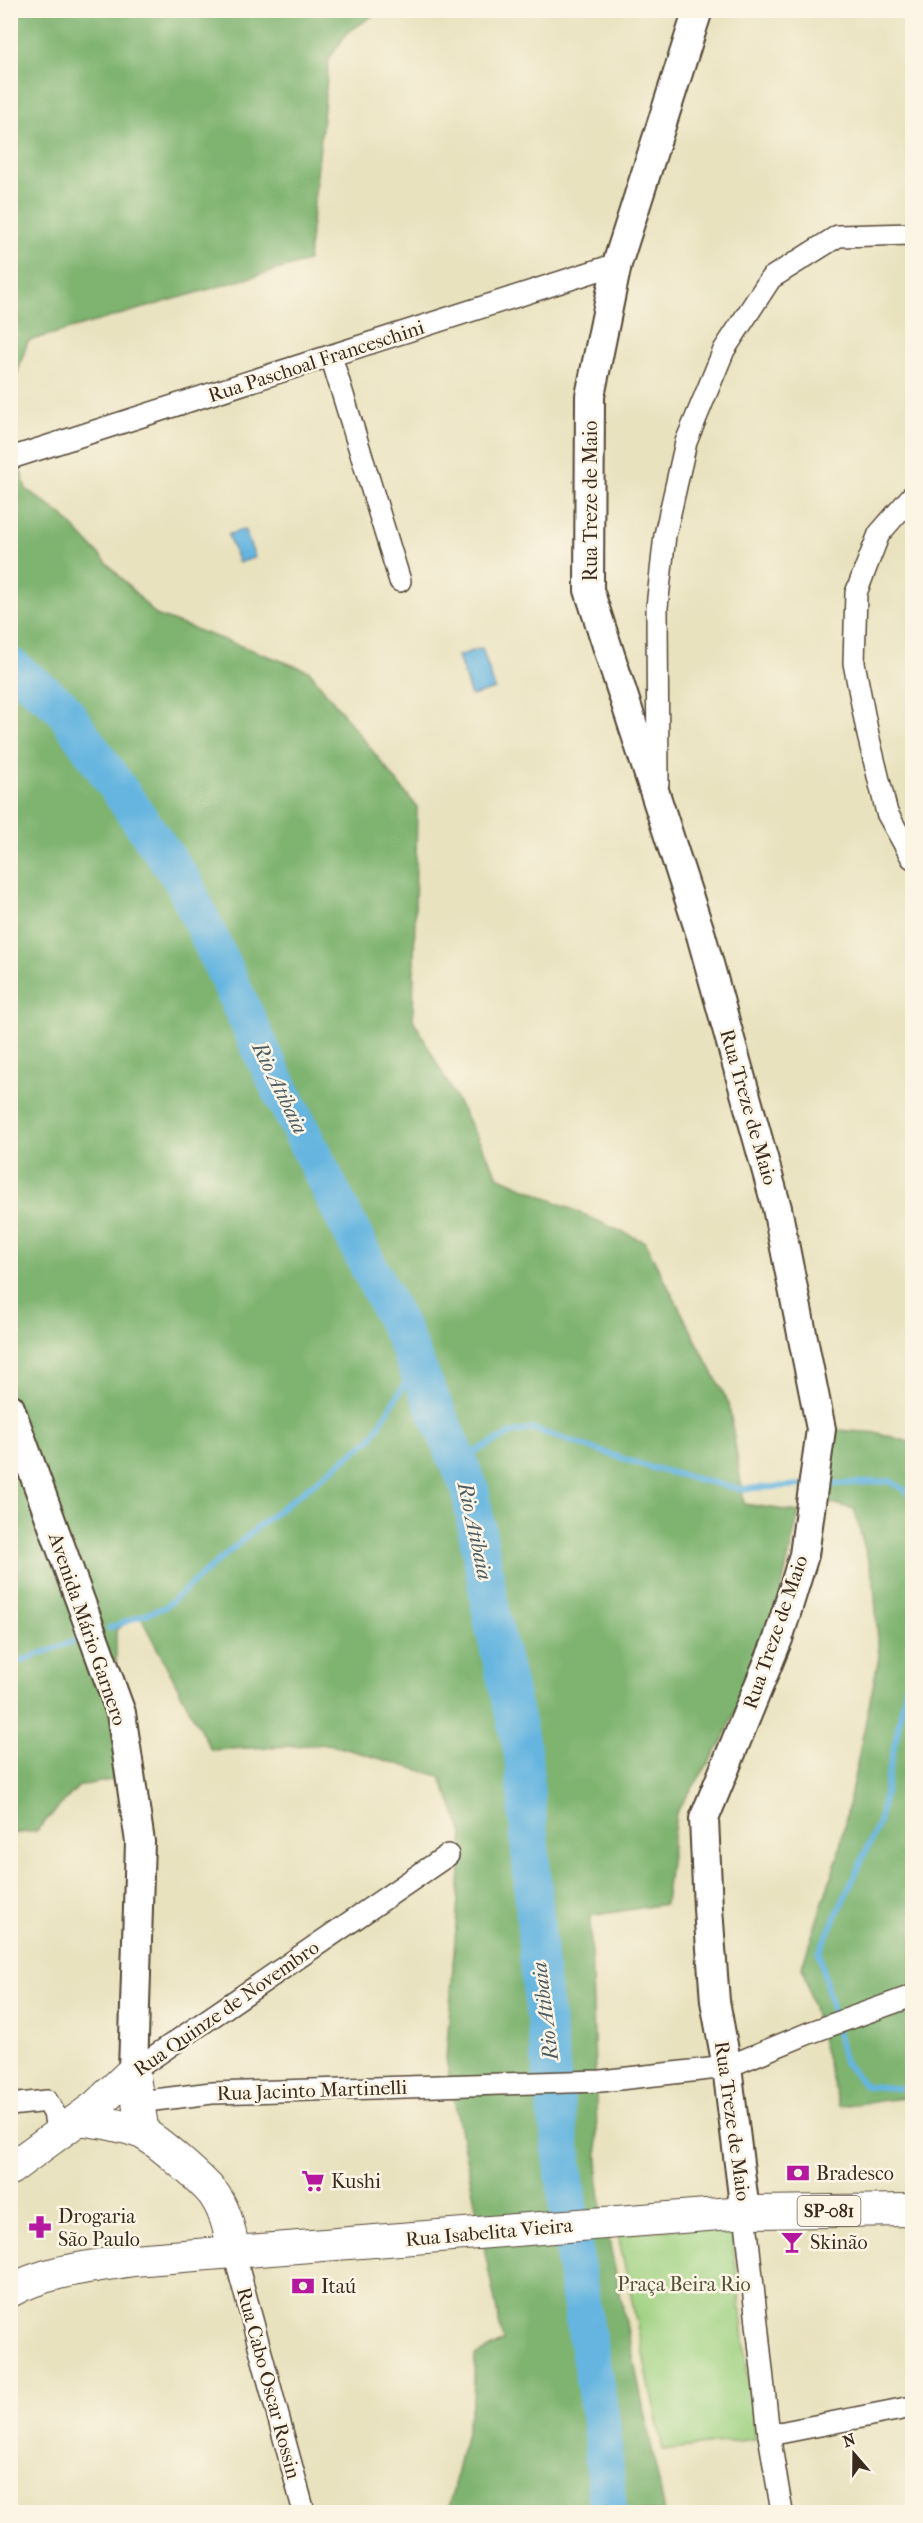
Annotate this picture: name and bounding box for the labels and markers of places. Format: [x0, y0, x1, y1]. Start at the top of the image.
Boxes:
bank icon: Bradesco [785, 2160, 811, 2186]
place label: Bradesco [816, 2162, 894, 2185]
supermarket icon: Kushi [300, 2168, 326, 2194]
place label: Kushi [331, 2170, 381, 2193]
place label: Drogaria São Paulo [58, 2205, 140, 2251]
pharmacy icon: Drogaria São Paulo [27, 2214, 53, 2240]
bar icon: Skinão [779, 2229, 805, 2255]
place label: Skinão [810, 2231, 868, 2254]
bank icon: Itaú [290, 2273, 316, 2299]
place label: Itaú [321, 2275, 357, 2298]

